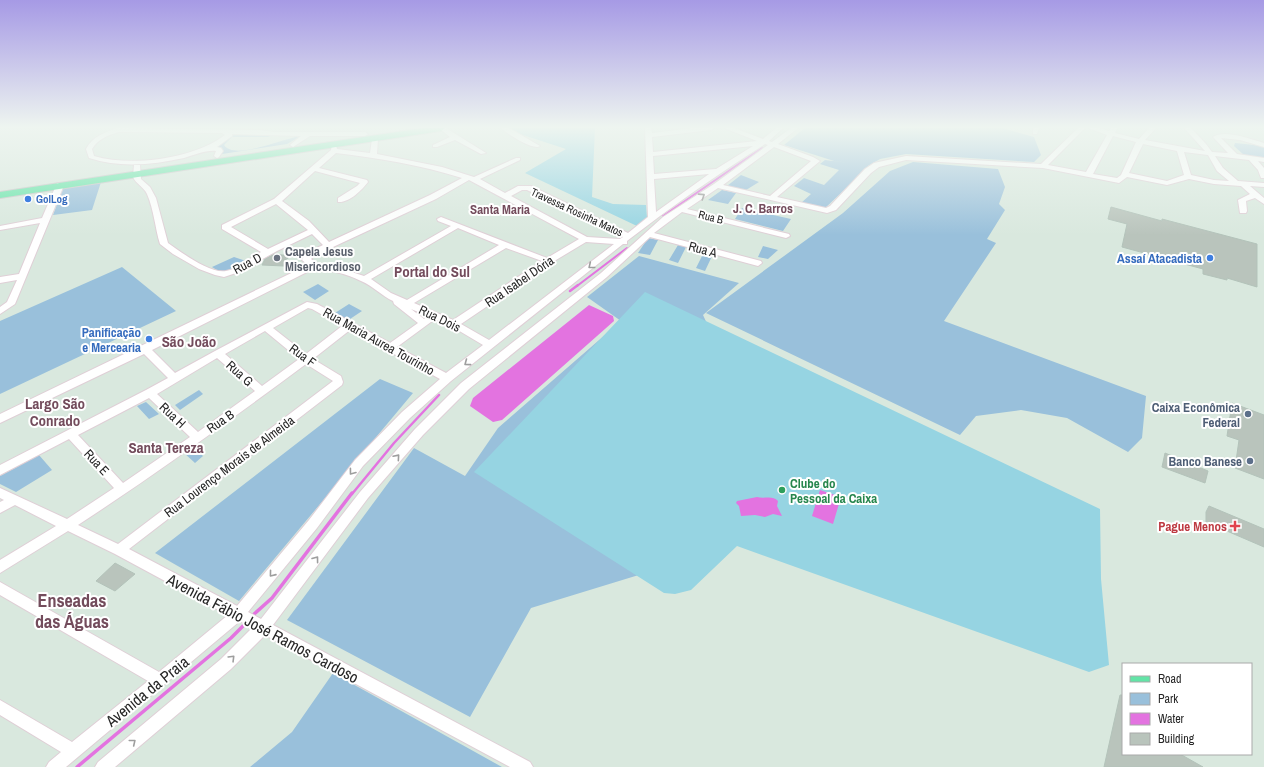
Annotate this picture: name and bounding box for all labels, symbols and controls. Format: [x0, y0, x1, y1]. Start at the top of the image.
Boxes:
street label: Travessa Rosinha Matos [529, 185, 626, 240]
place label: GolLog [36, 192, 68, 206]
marker: GolLog [23, 194, 33, 204]
one-way arrow [698, 194, 705, 201]
district label: J. C. Barros [733, 200, 793, 217]
district label: Santa Maria [470, 201, 530, 218]
street label: Rua B [697, 207, 725, 227]
street label: Rua A [687, 238, 720, 262]
place label: Capela Jesus Misericordioso [285, 243, 361, 275]
street label: Rua D [230, 249, 265, 278]
place label: Assaí Atacadista [1117, 250, 1202, 267]
street label: Rua Isabel Dória [481, 252, 557, 311]
marker: Capela Jesus Misericordioso [272, 253, 282, 263]
marker: Assaí Atacadista [1205, 253, 1215, 263]
district label: Portal do Sul [394, 261, 470, 282]
one-way arrow [588, 261, 596, 268]
street label: Rua Dois [416, 301, 463, 336]
street label: Rua Maria Aurea Tourinho [320, 304, 438, 379]
place label: Panificação e Mercearia [82, 324, 141, 356]
district label: São João [162, 331, 216, 352]
marker: Panificação e Mercearia [144, 334, 154, 344]
street label: Rua F [286, 340, 320, 371]
street label: Rua G [223, 357, 257, 390]
one-way arrow [464, 358, 471, 365]
district label: Largo São Conrado [25, 393, 85, 431]
street label: Rua H [156, 399, 190, 432]
place label: Caixa Econômica Federal [1152, 399, 1240, 431]
street label: Rua B [203, 406, 237, 437]
marker: Caixa Econômica Federal [1243, 409, 1253, 419]
street label: Rua Lourenço Morais de Almeida [161, 412, 298, 521]
district label: Santa Tereza [129, 437, 204, 458]
street label: Rua E [80, 446, 113, 479]
place label: Banco Banese [1169, 453, 1242, 470]
one-way arrow [392, 454, 399, 462]
marker: Banco Banese [1245, 456, 1255, 466]
one-way arrow [350, 467, 357, 474]
place label: Clube do Pessoal da Caixa [790, 475, 877, 507]
marker: Clube do Pessoal da Caixa [777, 485, 787, 495]
place label: Pague Menos [1158, 518, 1227, 535]
marker: Pague Menos [1230, 521, 1240, 531]
one-way arrow [311, 556, 319, 563]
street label: Avenida Fábio José Ramos Cardoso [162, 568, 363, 688]
one-way arrow [270, 569, 277, 576]
district label: Enseadas das Águas [35, 588, 109, 634]
street label: Avenida da Praia [100, 650, 194, 732]
one-way arrow [227, 655, 235, 663]
legend [1122, 663, 1252, 755]
text: Road [1158, 671, 1182, 687]
text: Park [1158, 691, 1178, 707]
text: Water [1158, 711, 1185, 727]
text: Building [1158, 731, 1195, 747]
one-way arrow [129, 740, 136, 747]

